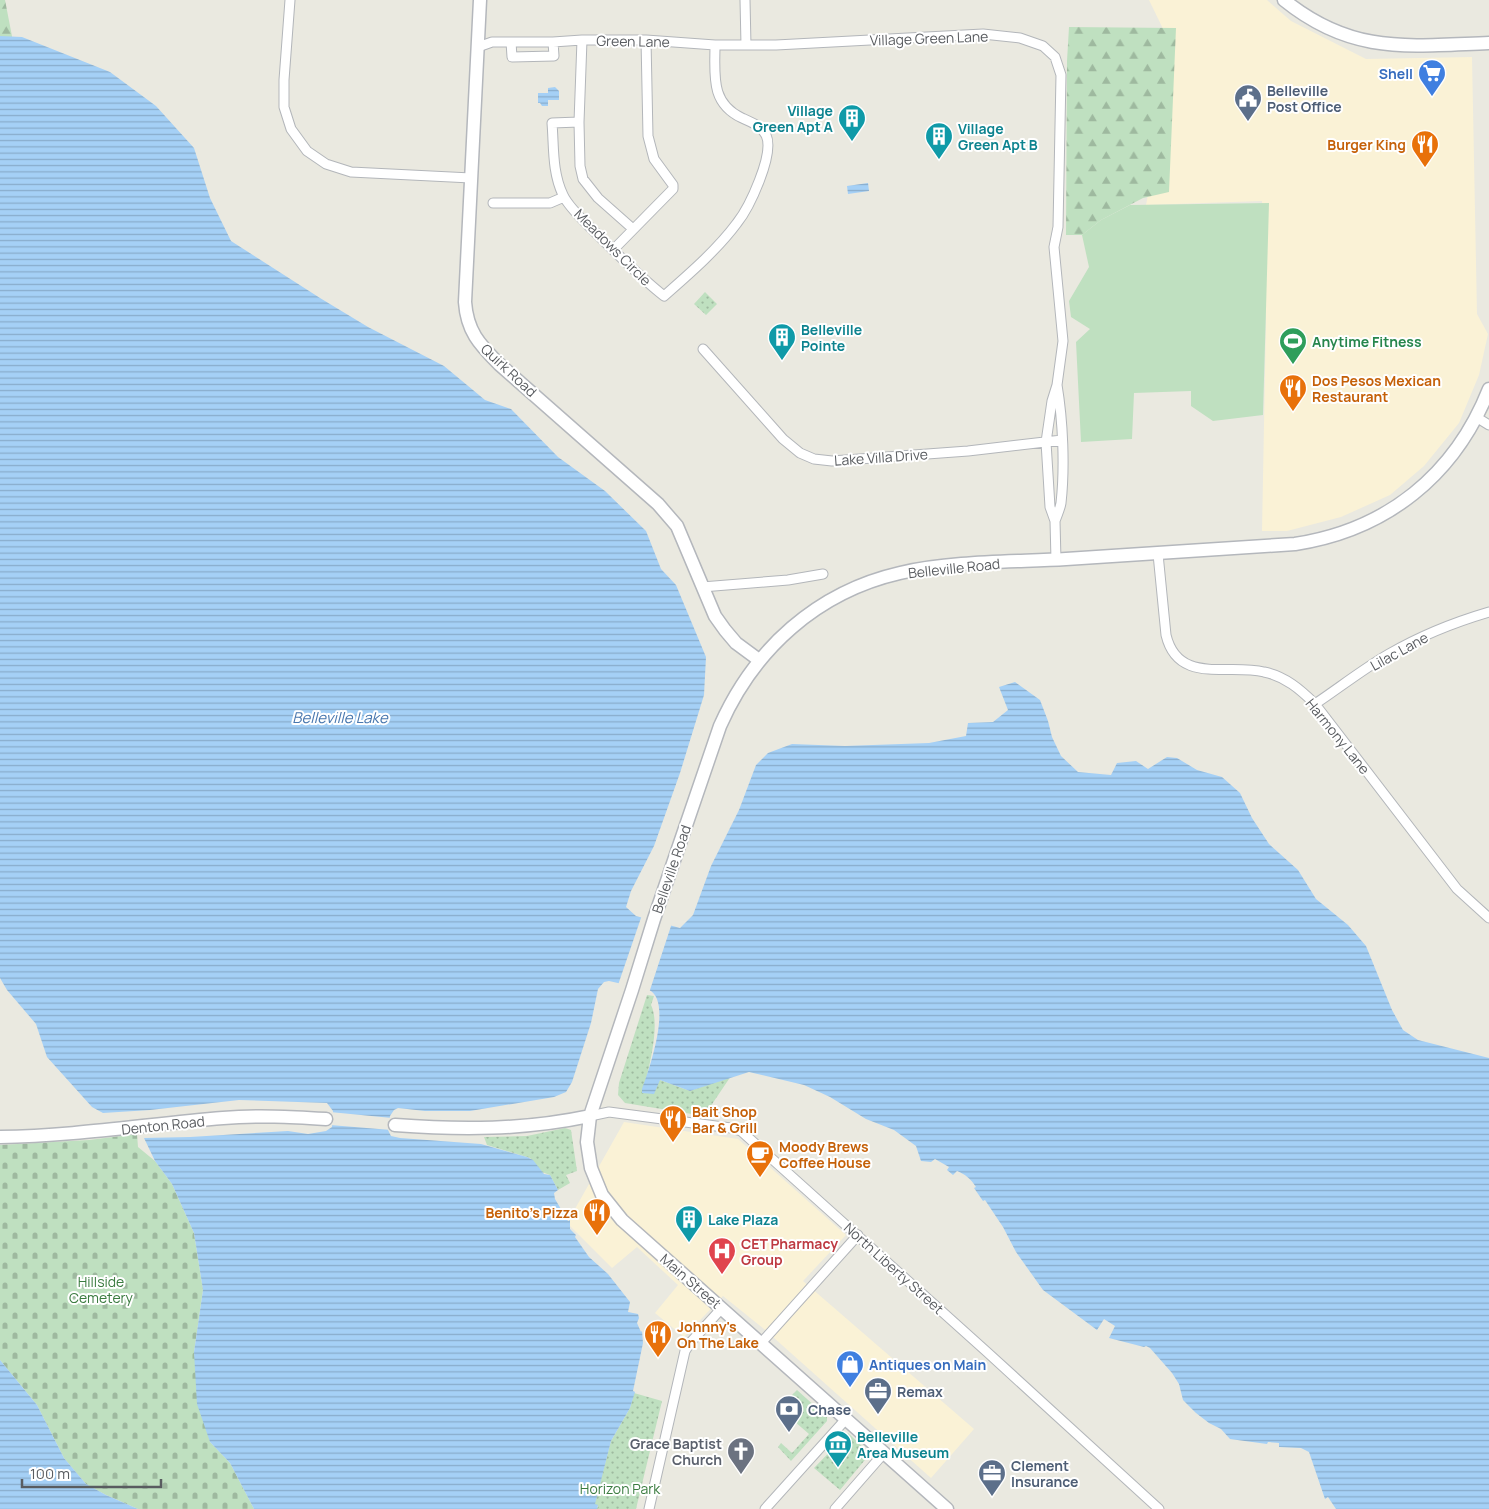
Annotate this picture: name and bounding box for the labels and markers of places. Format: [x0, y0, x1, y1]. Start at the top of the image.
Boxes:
supermarket icon: Shell [1417, 58, 1447, 97]
place label: Shell [1379, 64, 1413, 83]
place label: Belleville Post Office [1267, 81, 1342, 116]
public building icon: Belleville Post Office [1233, 83, 1263, 122]
place label: Village Green Apt A [753, 101, 834, 136]
building icon: Village Green Apt A [837, 103, 867, 142]
place label: Village Green Apt B [958, 119, 1038, 154]
building icon: Village Green Apt B [924, 121, 954, 160]
restaurant icon: Burger King [1410, 129, 1440, 168]
place label: Burger King [1327, 135, 1406, 154]
place label: Belleville Pointe [801, 320, 862, 355]
building icon: Belleville Pointe [767, 322, 797, 361]
sports icon: Anytime Fitness [1278, 326, 1308, 365]
place label: Anytime Fitness [1312, 332, 1422, 351]
place label: Dos Pesos Mexican Restaurant [1312, 371, 1441, 406]
restaurant icon: Dos Pesos Mexican Restaurant [1278, 373, 1308, 412]
place label: Bait Shop Bar & Grill [692, 1102, 757, 1137]
restaurant icon: Bait Shop Bar & Grill [658, 1104, 688, 1143]
place label: Moody Brews Coffee House [779, 1137, 871, 1172]
cafe icon: Moody Brews Coffee House [745, 1139, 775, 1178]
restaurant icon: Benito's Pizza [582, 1197, 612, 1236]
place label: Benito's Pizza [486, 1203, 578, 1222]
building icon: Lake Plaza [674, 1204, 704, 1243]
place label: Lake Plaza [708, 1210, 778, 1229]
place label: CET Pharmacy Group [741, 1234, 838, 1269]
hospital icon: CET Pharmacy Group [707, 1236, 737, 1275]
place label: Johnny's On The Lake [677, 1317, 759, 1352]
restaurant icon: Johnny's On The Lake [643, 1319, 673, 1358]
shop icon: Antiques on Main [835, 1349, 865, 1388]
place label: Antiques on Main [869, 1355, 986, 1374]
office icon: Remax [863, 1376, 893, 1415]
place label: Remax [897, 1382, 943, 1401]
bank icon: Chase [774, 1394, 804, 1433]
place label: Chase [808, 1400, 851, 1419]
place label: Belleville Area Museum [857, 1427, 949, 1462]
museum icon: Belleville Area Museum [823, 1429, 853, 1468]
place label: Grace Baptist Church [630, 1434, 722, 1469]
church icon: Grace Baptist Church [726, 1436, 756, 1475]
place label: Clement Insurance [1011, 1456, 1078, 1491]
office icon: Clement Insurance [977, 1458, 1007, 1497]

